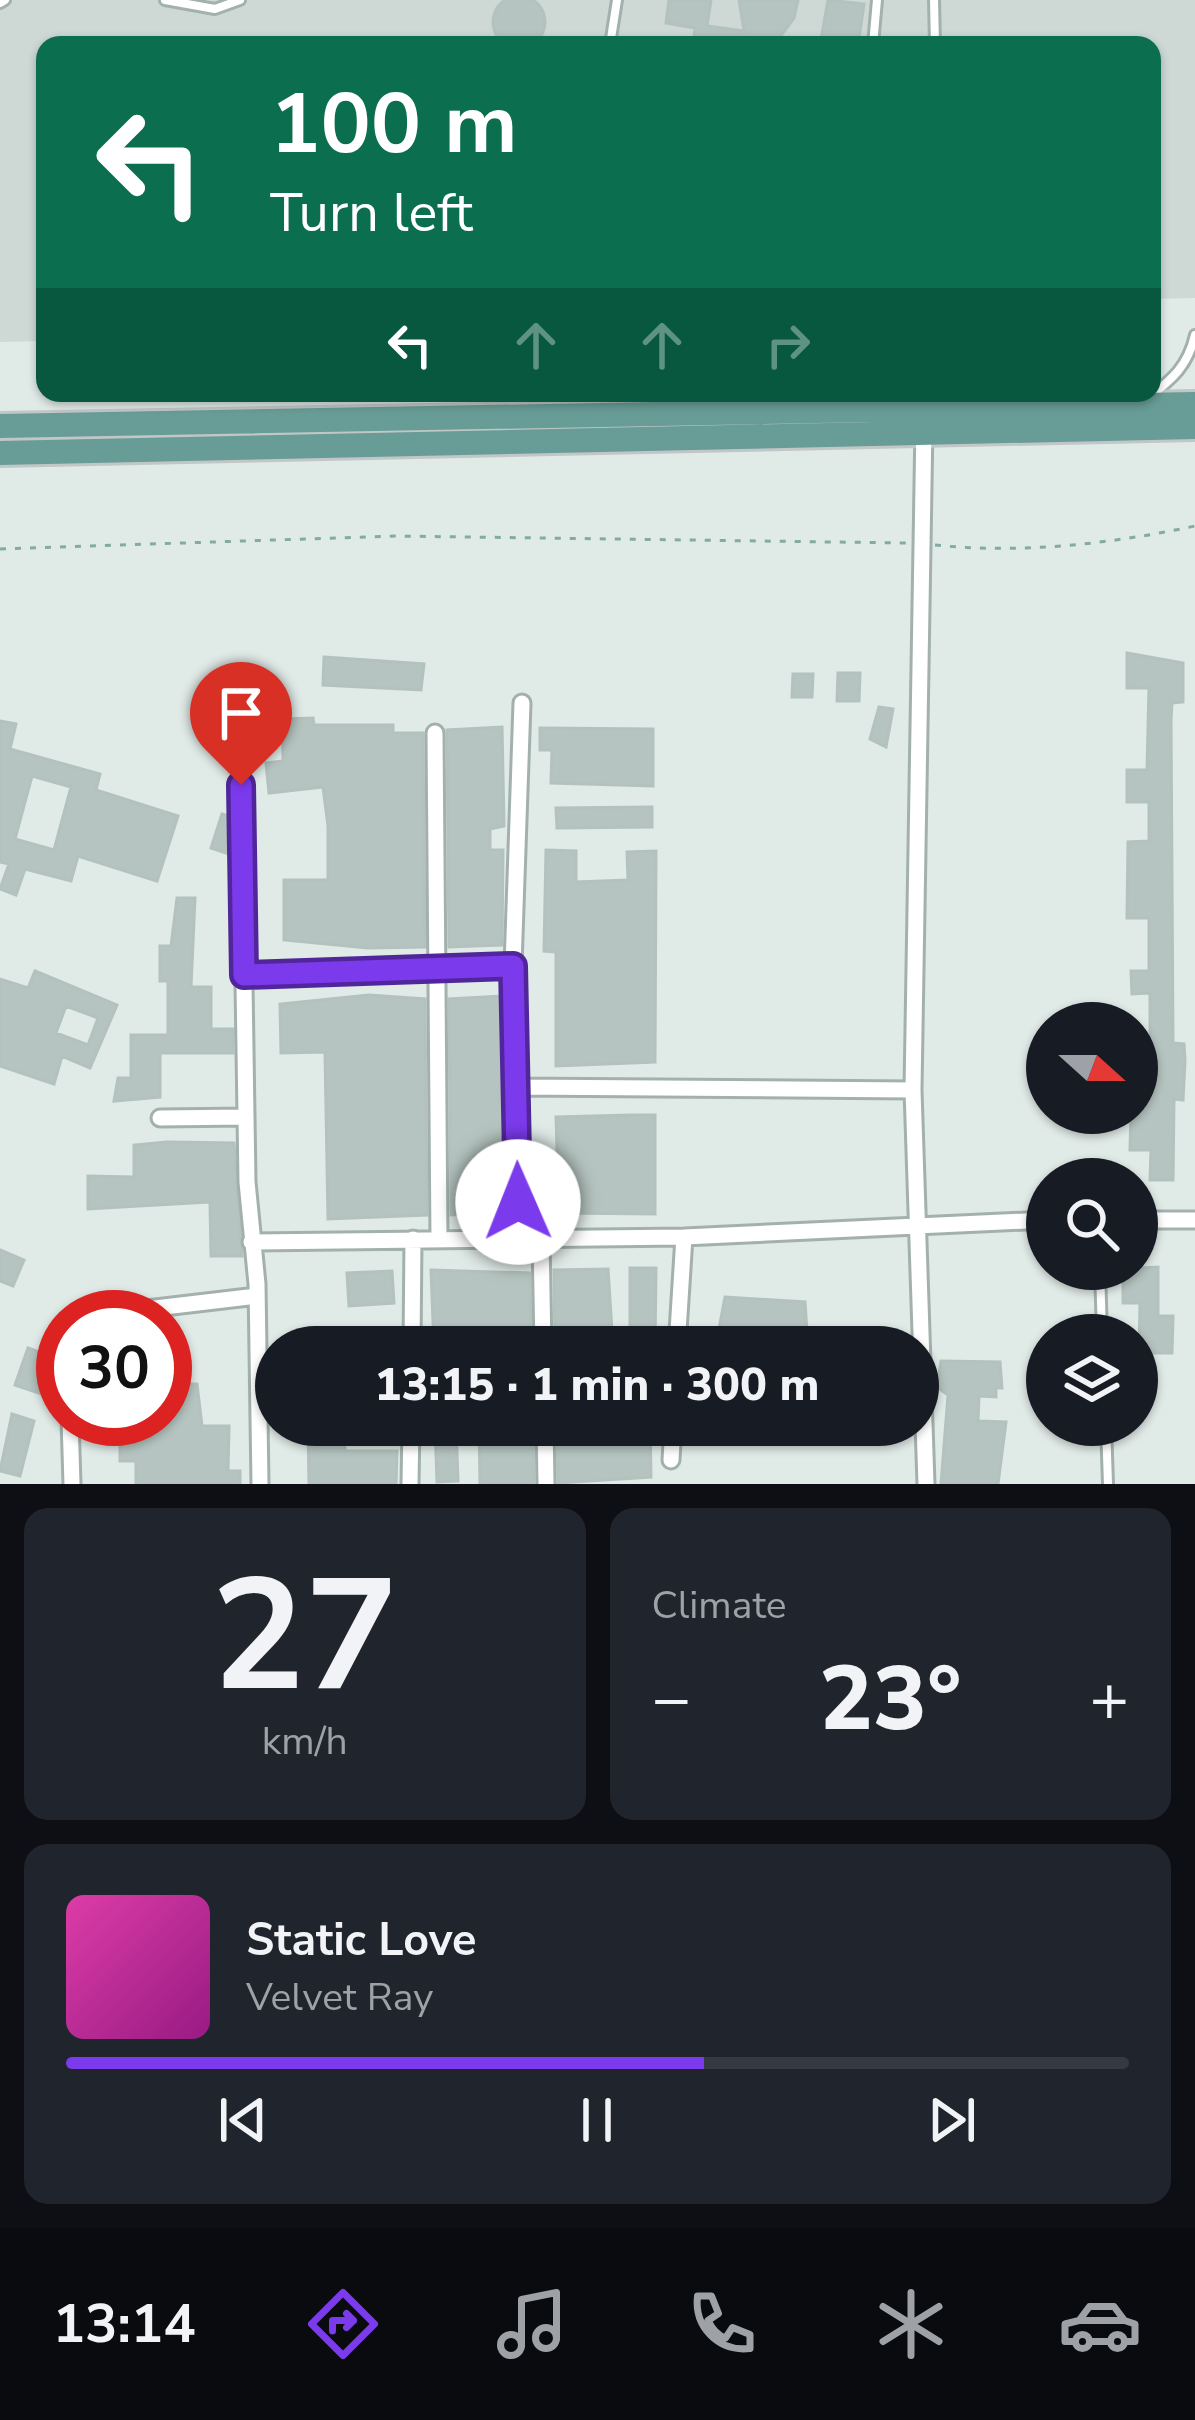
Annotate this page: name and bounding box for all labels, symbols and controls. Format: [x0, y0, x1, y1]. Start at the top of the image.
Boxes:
text: 100 m [270, 67, 518, 182]
icon: left [72, 84, 228, 240]
text: Turn left [270, 176, 473, 250]
icon: left [377, 312, 443, 378]
icon: ahead [503, 312, 569, 378]
icon: ahead [629, 312, 695, 378]
icon: right [755, 312, 821, 378]
pin [190, 662, 292, 785]
icon: arrive [208, 680, 274, 746]
north arrow [1026, 1002, 1158, 1134]
map controls [1026, 1002, 1158, 1446]
position arrow [455, 1139, 581, 1265]
button: search [1026, 1158, 1158, 1290]
speed limit sign: 30 [36, 1290, 192, 1446]
button: layers [1026, 1314, 1158, 1446]
text: 13:15 · 1 min · 300 m [374, 1355, 820, 1416]
text: 27 [211, 1530, 398, 1743]
text: Climate [652, 1579, 787, 1632]
text: 23° [819, 1638, 962, 1761]
text: − [652, 1654, 691, 1744]
text: + [1089, 1654, 1129, 1744]
text: km/h [262, 1715, 348, 1768]
text: Static Love [246, 1910, 476, 1971]
text: Velvet Ray [246, 1971, 433, 2024]
icon: previous [210, 2087, 276, 2153]
icon: pause [564, 2087, 630, 2153]
icon: next [919, 2087, 985, 2153]
icon: directions [301, 2282, 385, 2366]
icon: music [490, 2282, 574, 2366]
icon: phone [680, 2282, 764, 2366]
icon: climate [869, 2282, 953, 2366]
icon: car [1058, 2282, 1142, 2366]
text: 13:14 [53, 2287, 196, 2361]

